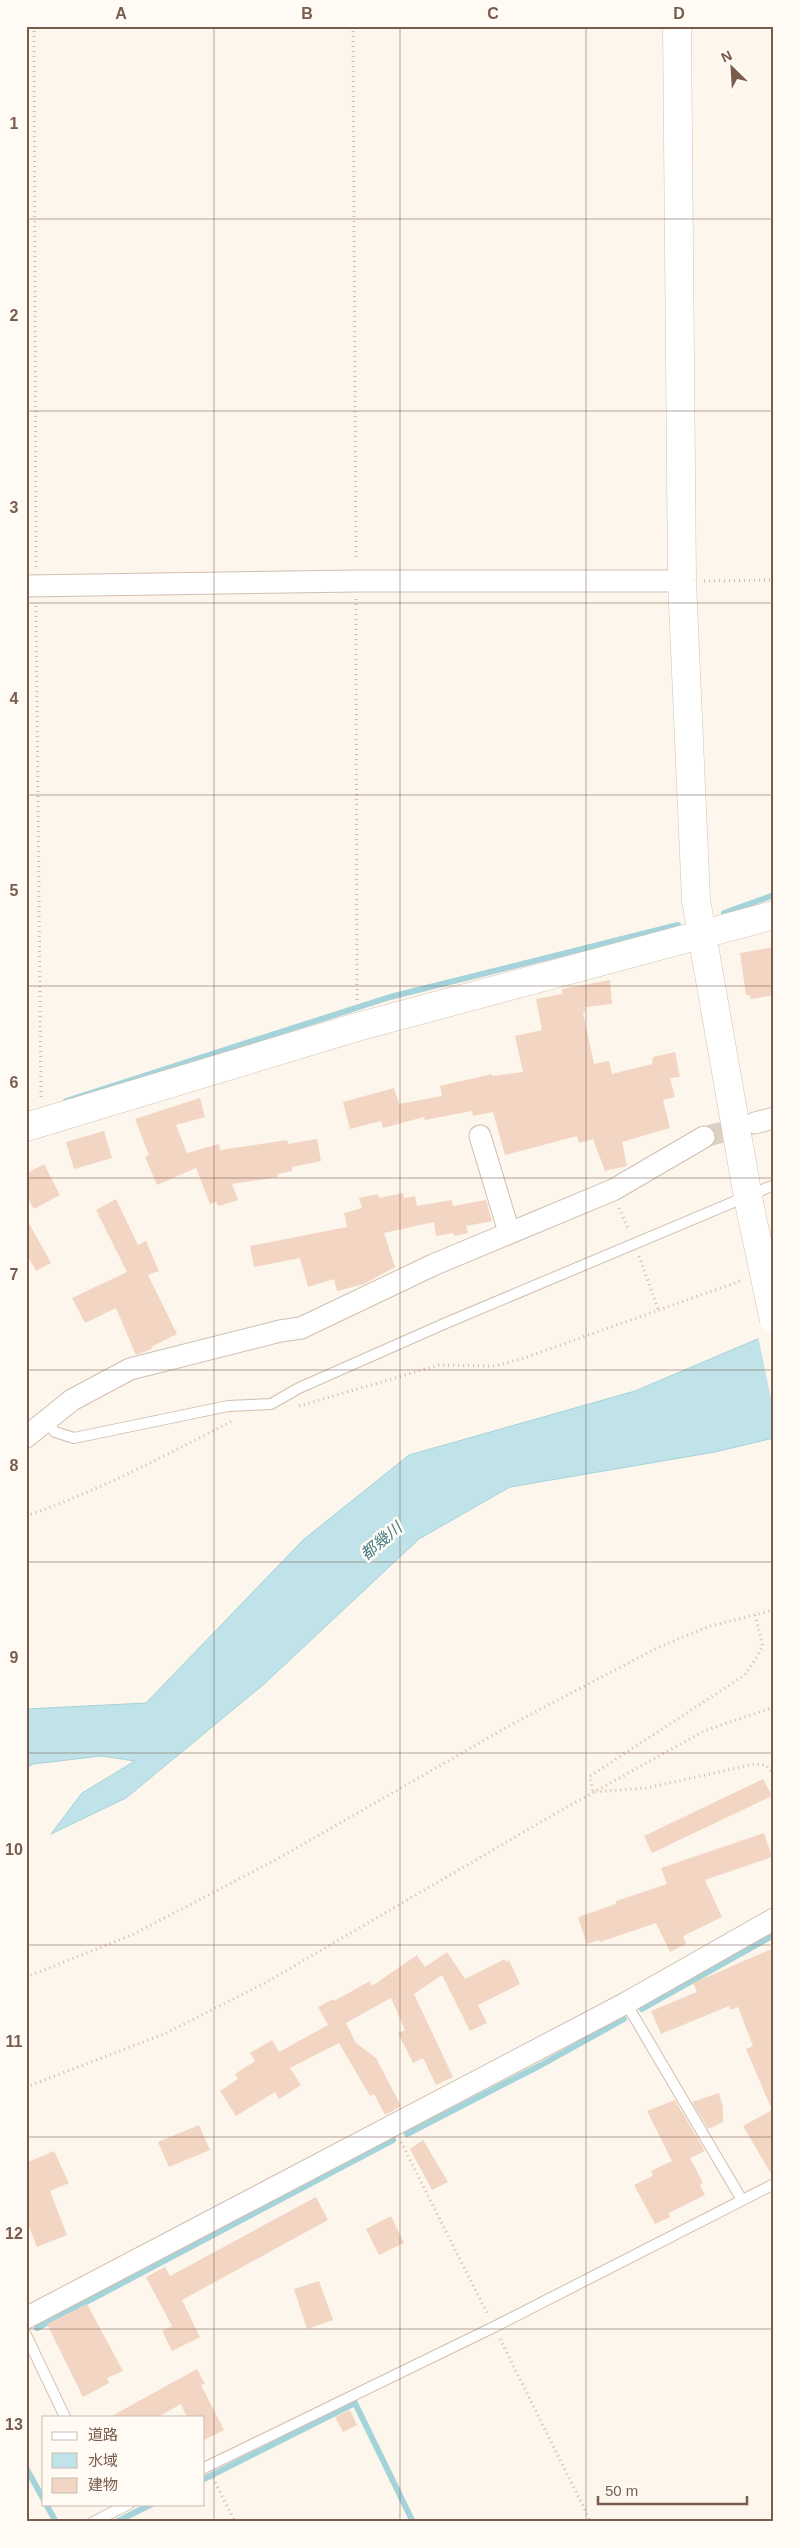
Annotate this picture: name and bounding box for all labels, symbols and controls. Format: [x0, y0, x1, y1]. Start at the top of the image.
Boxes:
text: A [115, 5, 127, 22]
text: B [301, 5, 313, 22]
text: C [487, 5, 499, 22]
text: D [673, 5, 685, 22]
north arrow [708, 42, 758, 92]
text: N [719, 47, 734, 66]
text: 1 [10, 115, 19, 132]
text: 2 [10, 307, 19, 324]
text: 3 [10, 499, 19, 516]
text: 4 [10, 690, 19, 707]
text: 5 [10, 882, 19, 899]
text: 6 [10, 1074, 19, 1091]
text: 7 [10, 1266, 19, 1283]
text: 8 [10, 1457, 19, 1474]
water label: 都幾川 [357, 1518, 406, 1563]
text: 9 [10, 1649, 19, 1666]
text: 10 [5, 1841, 23, 1858]
text: 11 [6, 2033, 23, 2050]
text: 12 [5, 2225, 23, 2242]
text: 13 [5, 2416, 23, 2433]
legend [42, 2416, 205, 2506]
text: 道路 [88, 2426, 118, 2443]
text: 水域 [88, 2452, 118, 2469]
scale bar [598, 2473, 746, 2505]
text: 建物 [88, 2476, 118, 2493]
text: 50 m [605, 2482, 638, 2499]

